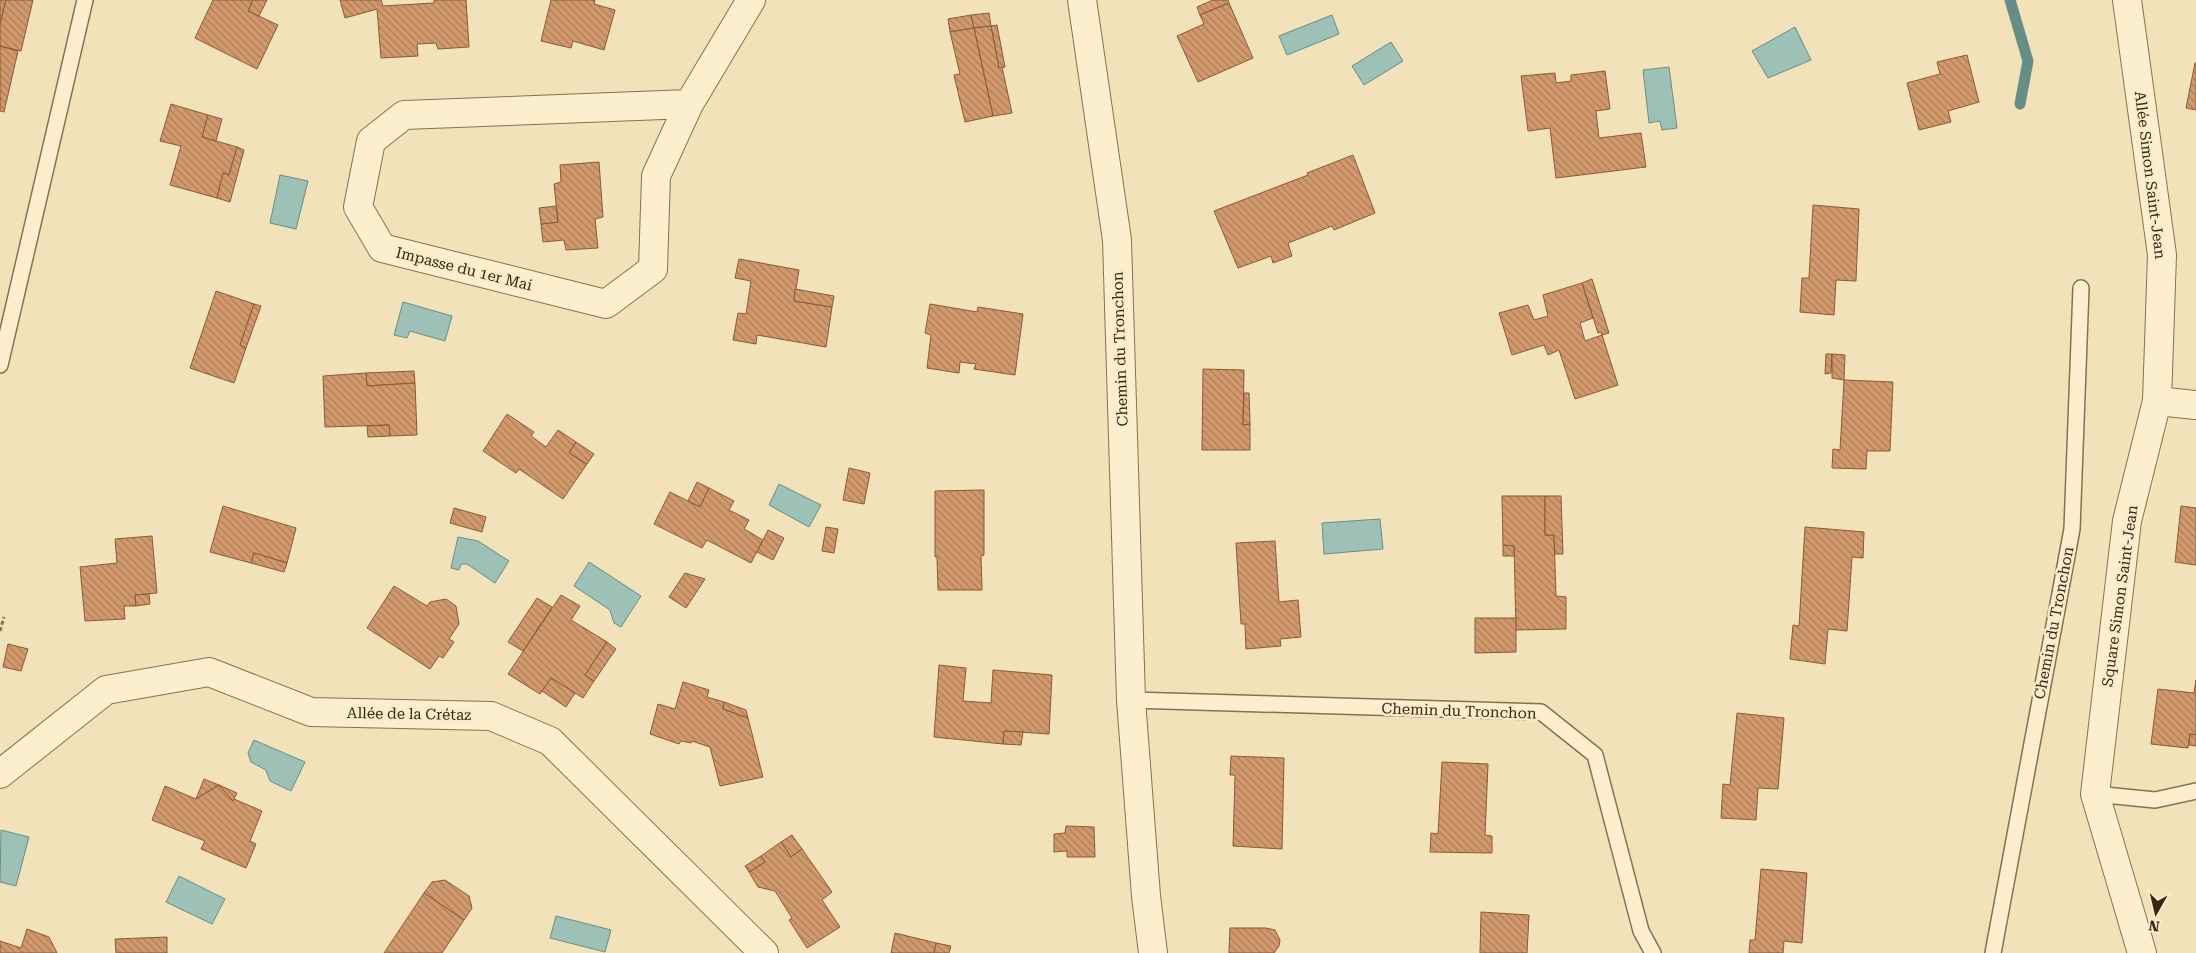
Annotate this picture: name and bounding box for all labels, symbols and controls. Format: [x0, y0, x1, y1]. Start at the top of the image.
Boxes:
street label: Allée Simon Saint-Jean [2131, 90, 2169, 260]
street label: Impasse du 1er Mai [394, 243, 534, 295]
street label: Chemin du Tronchon [1108, 271, 1132, 427]
street label: Square Simon Saint-Jean [2098, 504, 2142, 688]
street label: Chemin du Tronchon [2030, 545, 2078, 701]
street label: Chemin du Tronchon [1381, 699, 1537, 723]
street label: Allée de la Crétaz [347, 704, 471, 724]
north arrow [2131, 888, 2181, 938]
text: N [2148, 917, 2161, 935]

